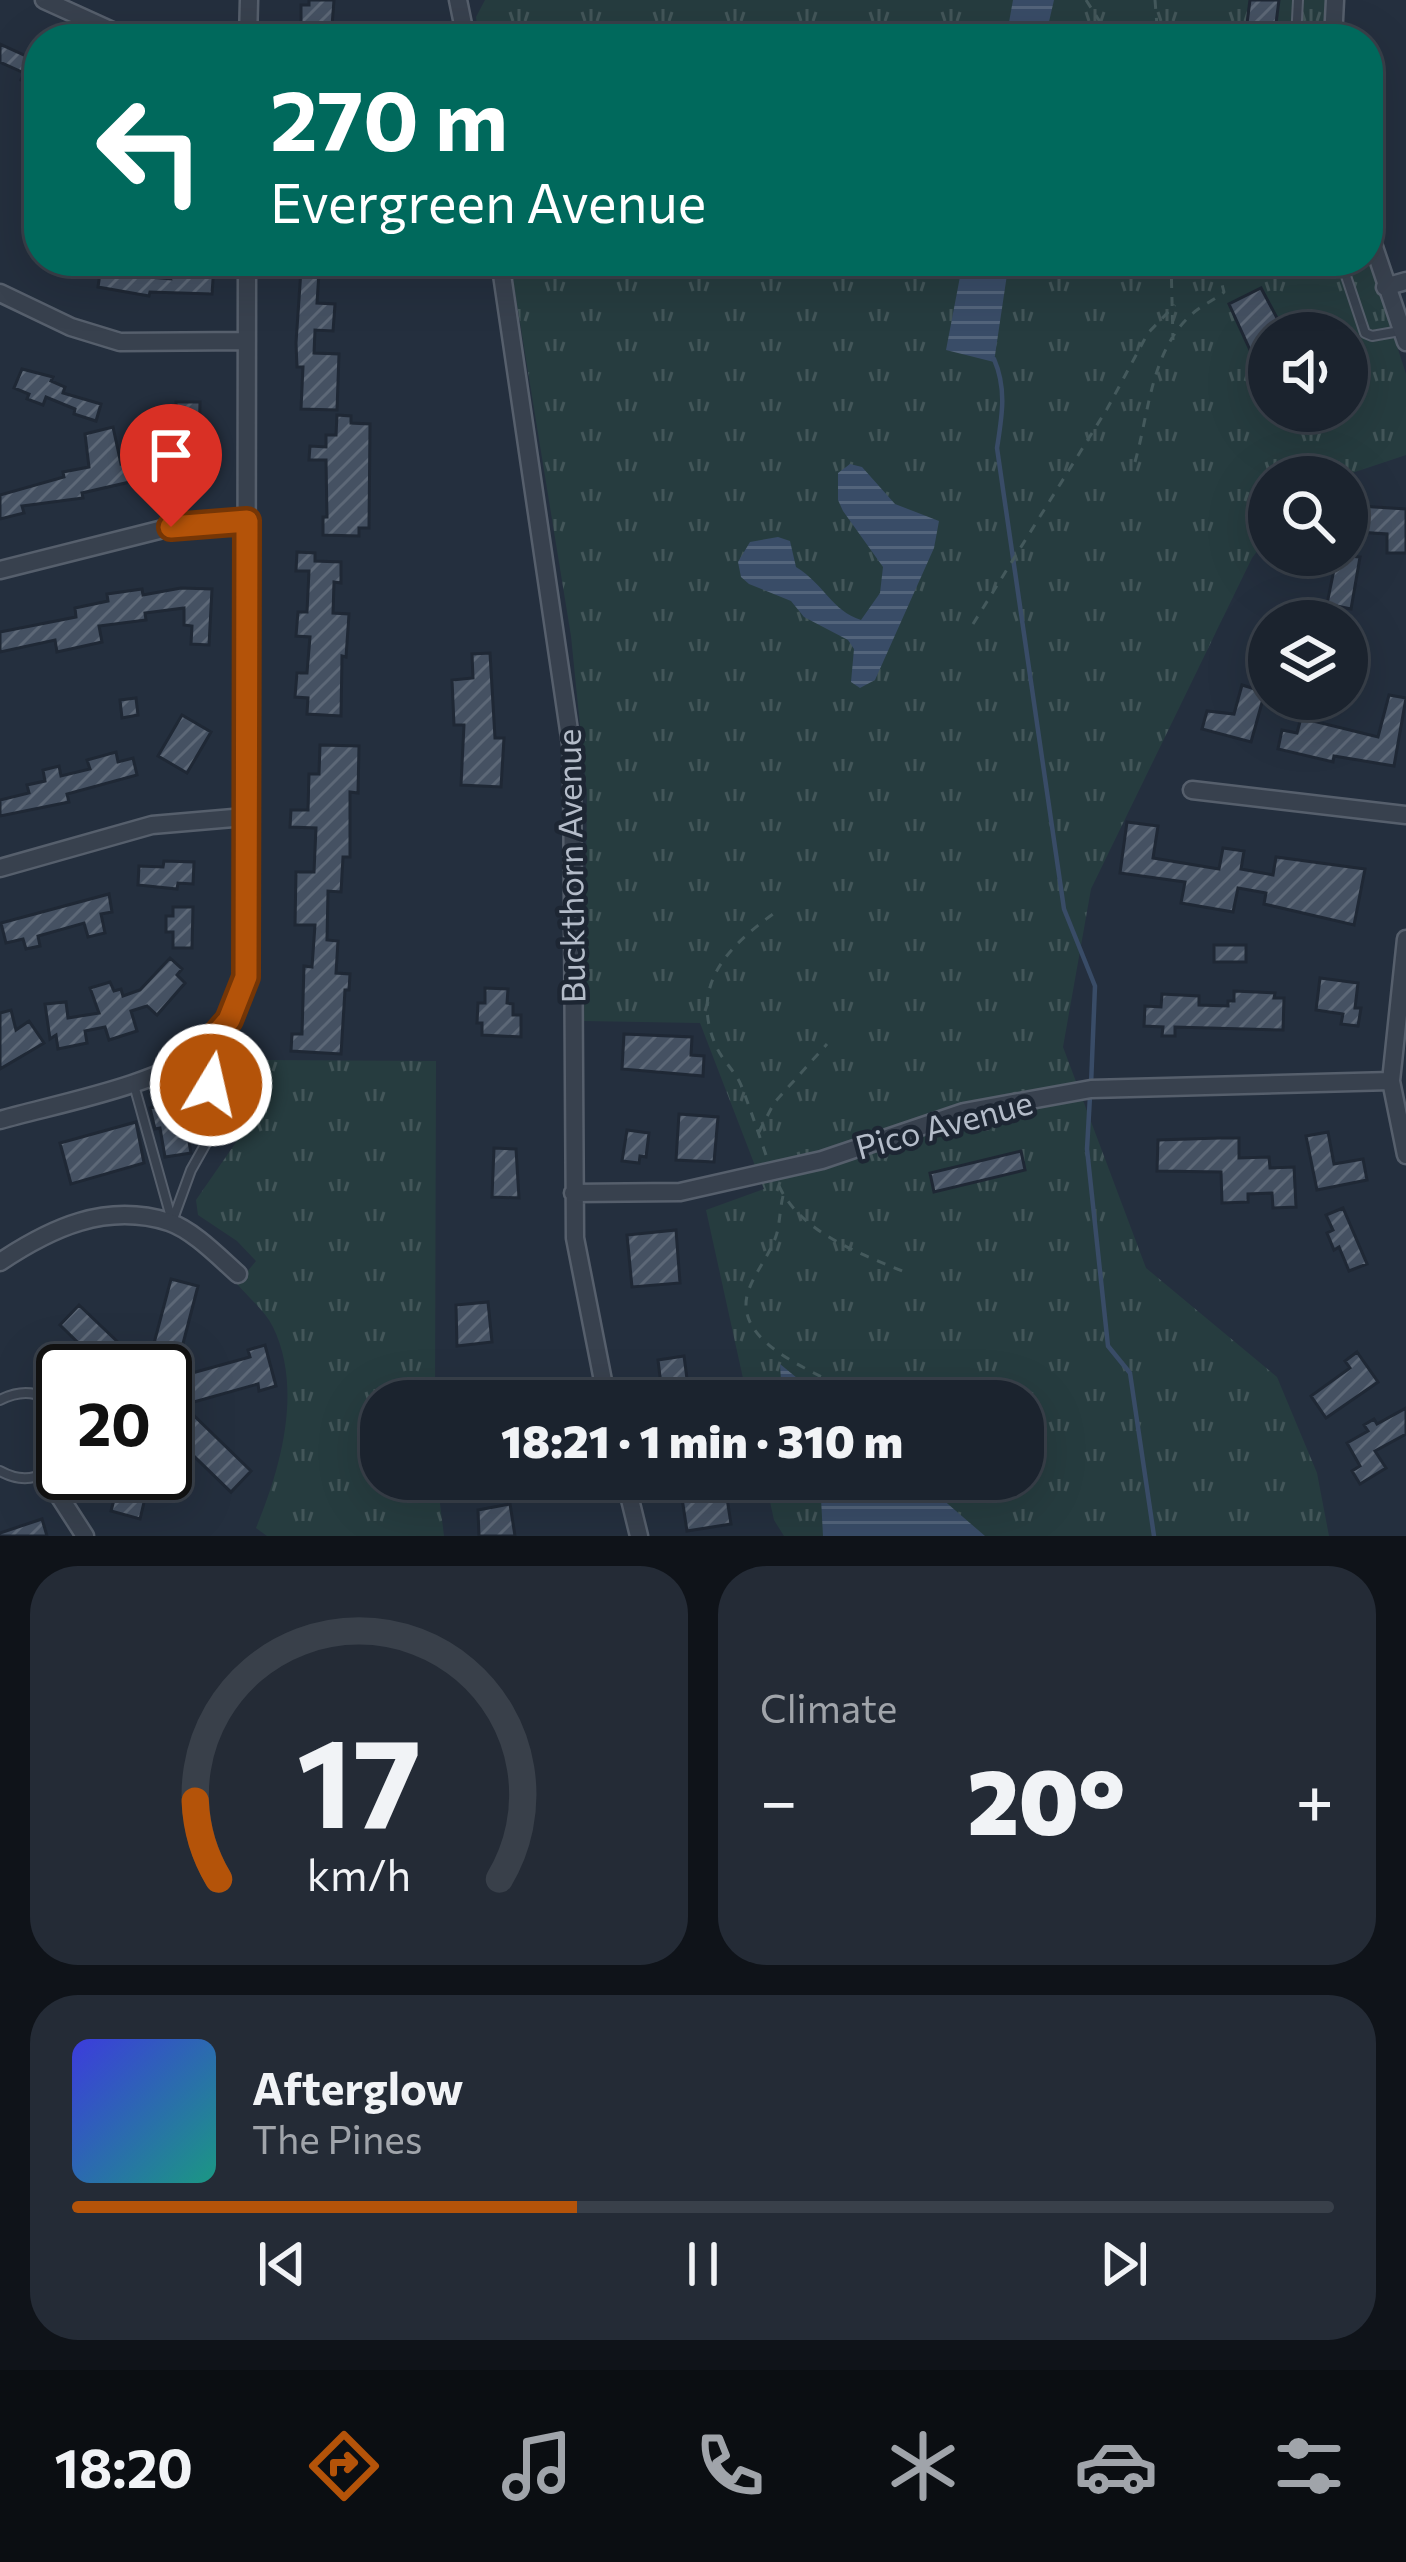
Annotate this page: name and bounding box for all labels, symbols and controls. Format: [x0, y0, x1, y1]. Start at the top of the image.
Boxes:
text: 270 m [270, 66, 508, 168]
icon: left [72, 72, 228, 228]
text: Evergreen Avenue [270, 168, 706, 234]
map controls [1248, 312, 1368, 720]
button: sound [1248, 312, 1368, 432]
pin [120, 404, 222, 527]
icon: arrive [138, 422, 204, 488]
button: search [1248, 456, 1368, 576]
button: layers [1248, 600, 1368, 720]
street label: Buckthorn Avenue [547, 728, 592, 1004]
position arrow [148, 1022, 274, 1148]
street label: Pico Avenue [851, 1080, 1037, 1167]
speed limit sign: 20 [36, 1344, 192, 1500]
text: 18:21 · 1 min · 310 m [501, 1412, 903, 1467]
text: Climate [760, 1683, 897, 1731]
text: 17 [296, 1701, 422, 1854]
text: 20° [967, 1743, 1125, 1854]
text: − [760, 1758, 798, 1839]
text: + [1295, 1758, 1334, 1839]
text: km/h [307, 1846, 411, 1899]
text: Afterglow [252, 2059, 463, 2114]
text: The Pines [252, 2114, 423, 2162]
icon: previous [249, 2231, 315, 2297]
icon: pause [670, 2231, 736, 2297]
icon: next [1091, 2231, 1157, 2297]
icon: directions [302, 2424, 386, 2508]
icon: music [495, 2424, 579, 2508]
icon: phone [688, 2424, 772, 2508]
icon: climate [881, 2424, 965, 2508]
icon: car [1074, 2424, 1158, 2508]
icon: filters [1267, 2424, 1351, 2508]
text: 18:20 [55, 2433, 193, 2499]

